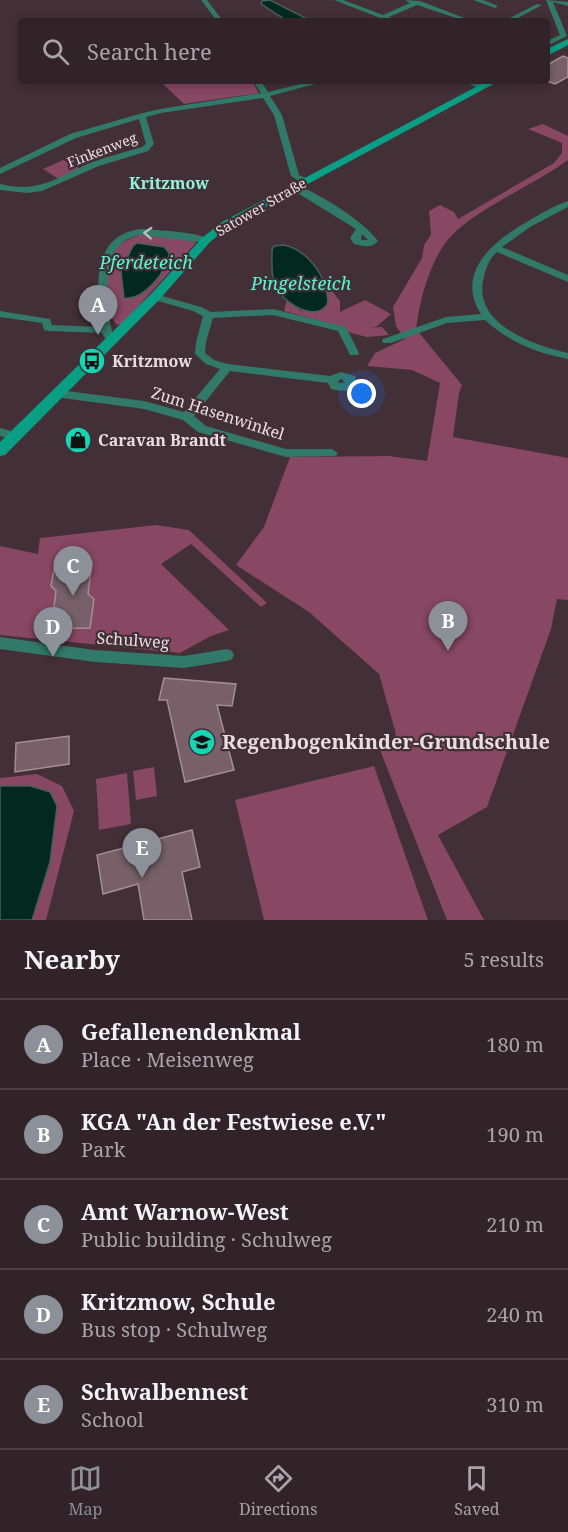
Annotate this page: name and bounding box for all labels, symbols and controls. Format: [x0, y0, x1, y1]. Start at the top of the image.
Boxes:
search box [18, 18, 550, 84]
icon: search [39, 35, 72, 68]
text: Search here [87, 36, 212, 66]
street label: Finkenweg [64, 127, 140, 172]
district label: Kritzmow [129, 172, 209, 194]
street label: Satower Straße [212, 173, 309, 240]
one-way arrow [143, 226, 152, 239]
water label: Pferdeteich [98, 250, 193, 274]
water label: Pingelsteich [250, 271, 352, 295]
pin: A [78, 286, 118, 335]
bus stop icon: Kritzmow [77, 346, 107, 376]
place label: Kritzmow [112, 350, 192, 372]
your location [347, 379, 376, 408]
street label: Zum Hasenwinkel [149, 381, 287, 445]
shop icon: Caravan Brandt [63, 425, 93, 455]
place label: Caravan Brandt [98, 429, 227, 451]
pin: C [54, 546, 92, 596]
pin: B [428, 602, 468, 651]
pin: D [34, 608, 72, 657]
street label: Schulweg [96, 626, 170, 654]
school or university icon: Regenbogenkinder-Grundschule [187, 727, 217, 757]
place label: Regenbogenkinder-Grundschule [222, 728, 550, 755]
pin: E [122, 828, 162, 878]
text: Nearby [24, 941, 120, 977]
text: 5 results [464, 946, 544, 973]
text: Gefallenendenkmal [81, 1016, 301, 1046]
text: A [36, 1031, 51, 1058]
text: 180 m [486, 1031, 544, 1058]
text: Place · Meisenweg [81, 1046, 254, 1073]
text: KGA "An der Festwiese e.V." [81, 1106, 387, 1136]
text: B [37, 1121, 50, 1148]
text: 190 m [486, 1121, 544, 1148]
text: Park [81, 1136, 125, 1163]
text: Amt Warnow-West [81, 1196, 289, 1226]
text: C [37, 1211, 50, 1238]
text: 210 m [486, 1211, 544, 1238]
text: Public building · Schulweg [81, 1226, 332, 1253]
text: Kritzmow, Schule [81, 1286, 276, 1316]
text: D [36, 1301, 51, 1328]
text: 240 m [486, 1301, 544, 1328]
text: Bus stop · Schulweg [81, 1316, 267, 1343]
text: Schwalbennest [81, 1376, 248, 1406]
text: E [37, 1391, 50, 1418]
text: 310 m [486, 1391, 544, 1418]
text: School [81, 1406, 144, 1433]
tab: Map [68, 1462, 102, 1520]
tab: Directions [239, 1462, 317, 1520]
tab: Saved [454, 1462, 500, 1520]

